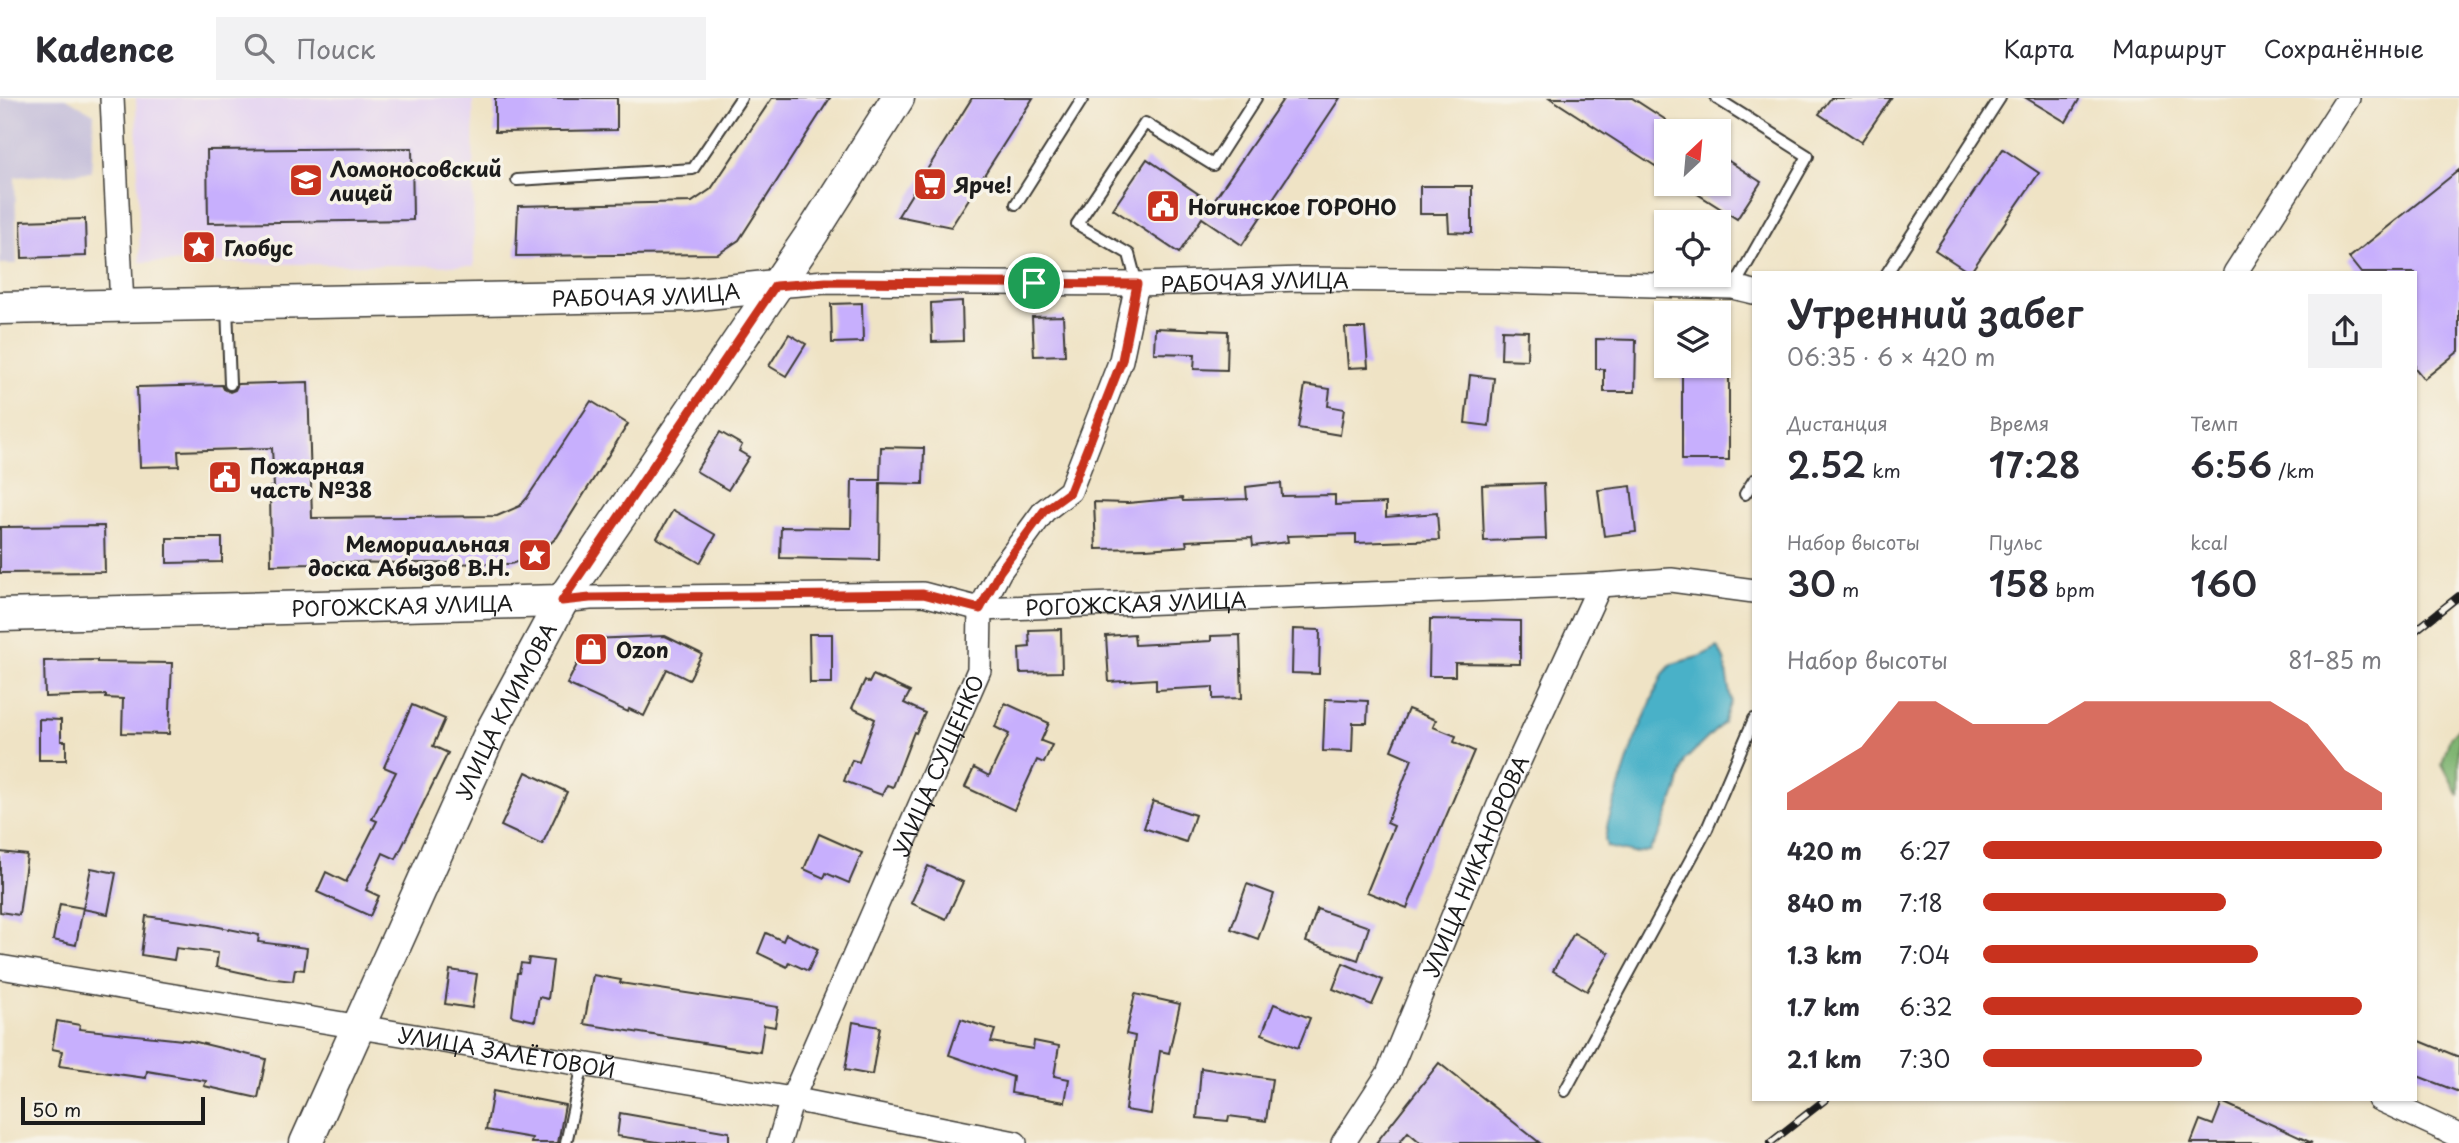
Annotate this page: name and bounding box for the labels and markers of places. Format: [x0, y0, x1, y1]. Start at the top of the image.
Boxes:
place label: Ломоносовский лицей [329, 152, 502, 208]
school or university icon: Ломоносовский лицей [287, 161, 325, 199]
supermarket icon: Ярче! [911, 165, 949, 203]
place label: Ярче! [953, 168, 1012, 200]
public building icon: Ногинское ГОРОНО [1144, 187, 1182, 225]
place label: Ногинское ГОРОНО [1188, 190, 1397, 222]
place icon: Глобус [180, 228, 218, 266]
place label: Глобус [224, 231, 293, 263]
pin [1004, 253, 1064, 313]
place label: Пожарная часть №38 [250, 449, 372, 505]
public building icon: Пожарная часть №38 [206, 458, 244, 496]
place label: Мемориальная доска Абызов В.Н. [308, 527, 510, 583]
place icon: Мемориальная доска Абызов В.Н. [516, 536, 554, 574]
shop icon: Ozon [572, 630, 610, 668]
place label: Ozon [616, 633, 669, 665]

